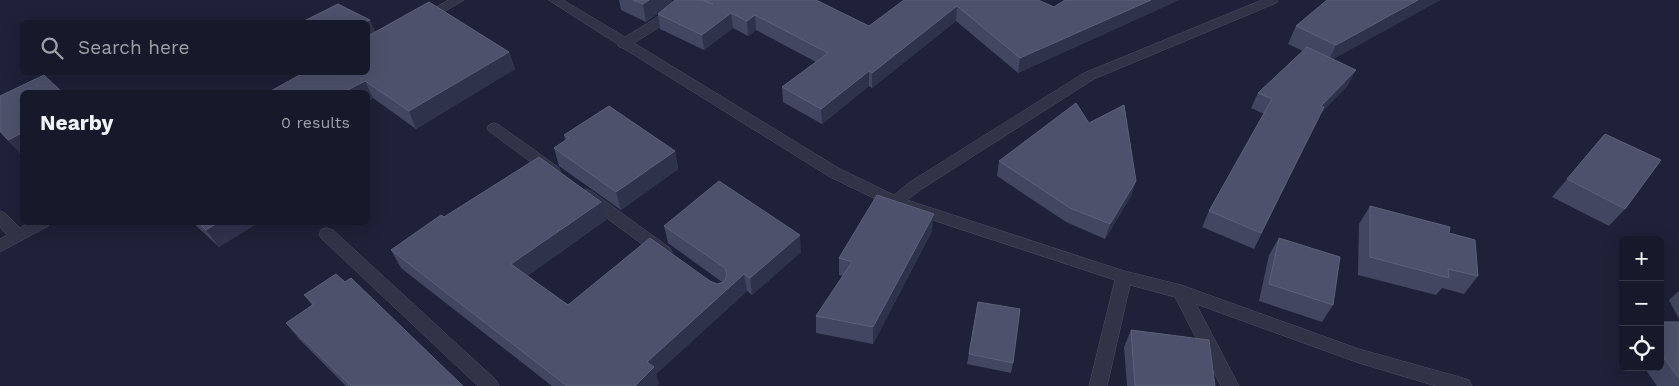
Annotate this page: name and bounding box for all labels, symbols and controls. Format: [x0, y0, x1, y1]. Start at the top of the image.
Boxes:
search box [20, 20, 370, 75]
icon: search [38, 34, 66, 62]
text: Search here [78, 36, 189, 59]
text: Nearby [40, 110, 113, 135]
text: 0 results [281, 113, 350, 132]
map controls [1619, 236, 1664, 371]
button: + [1619, 236, 1664, 281]
button: − [1619, 281, 1664, 326]
button: locate [1619, 326, 1664, 371]

